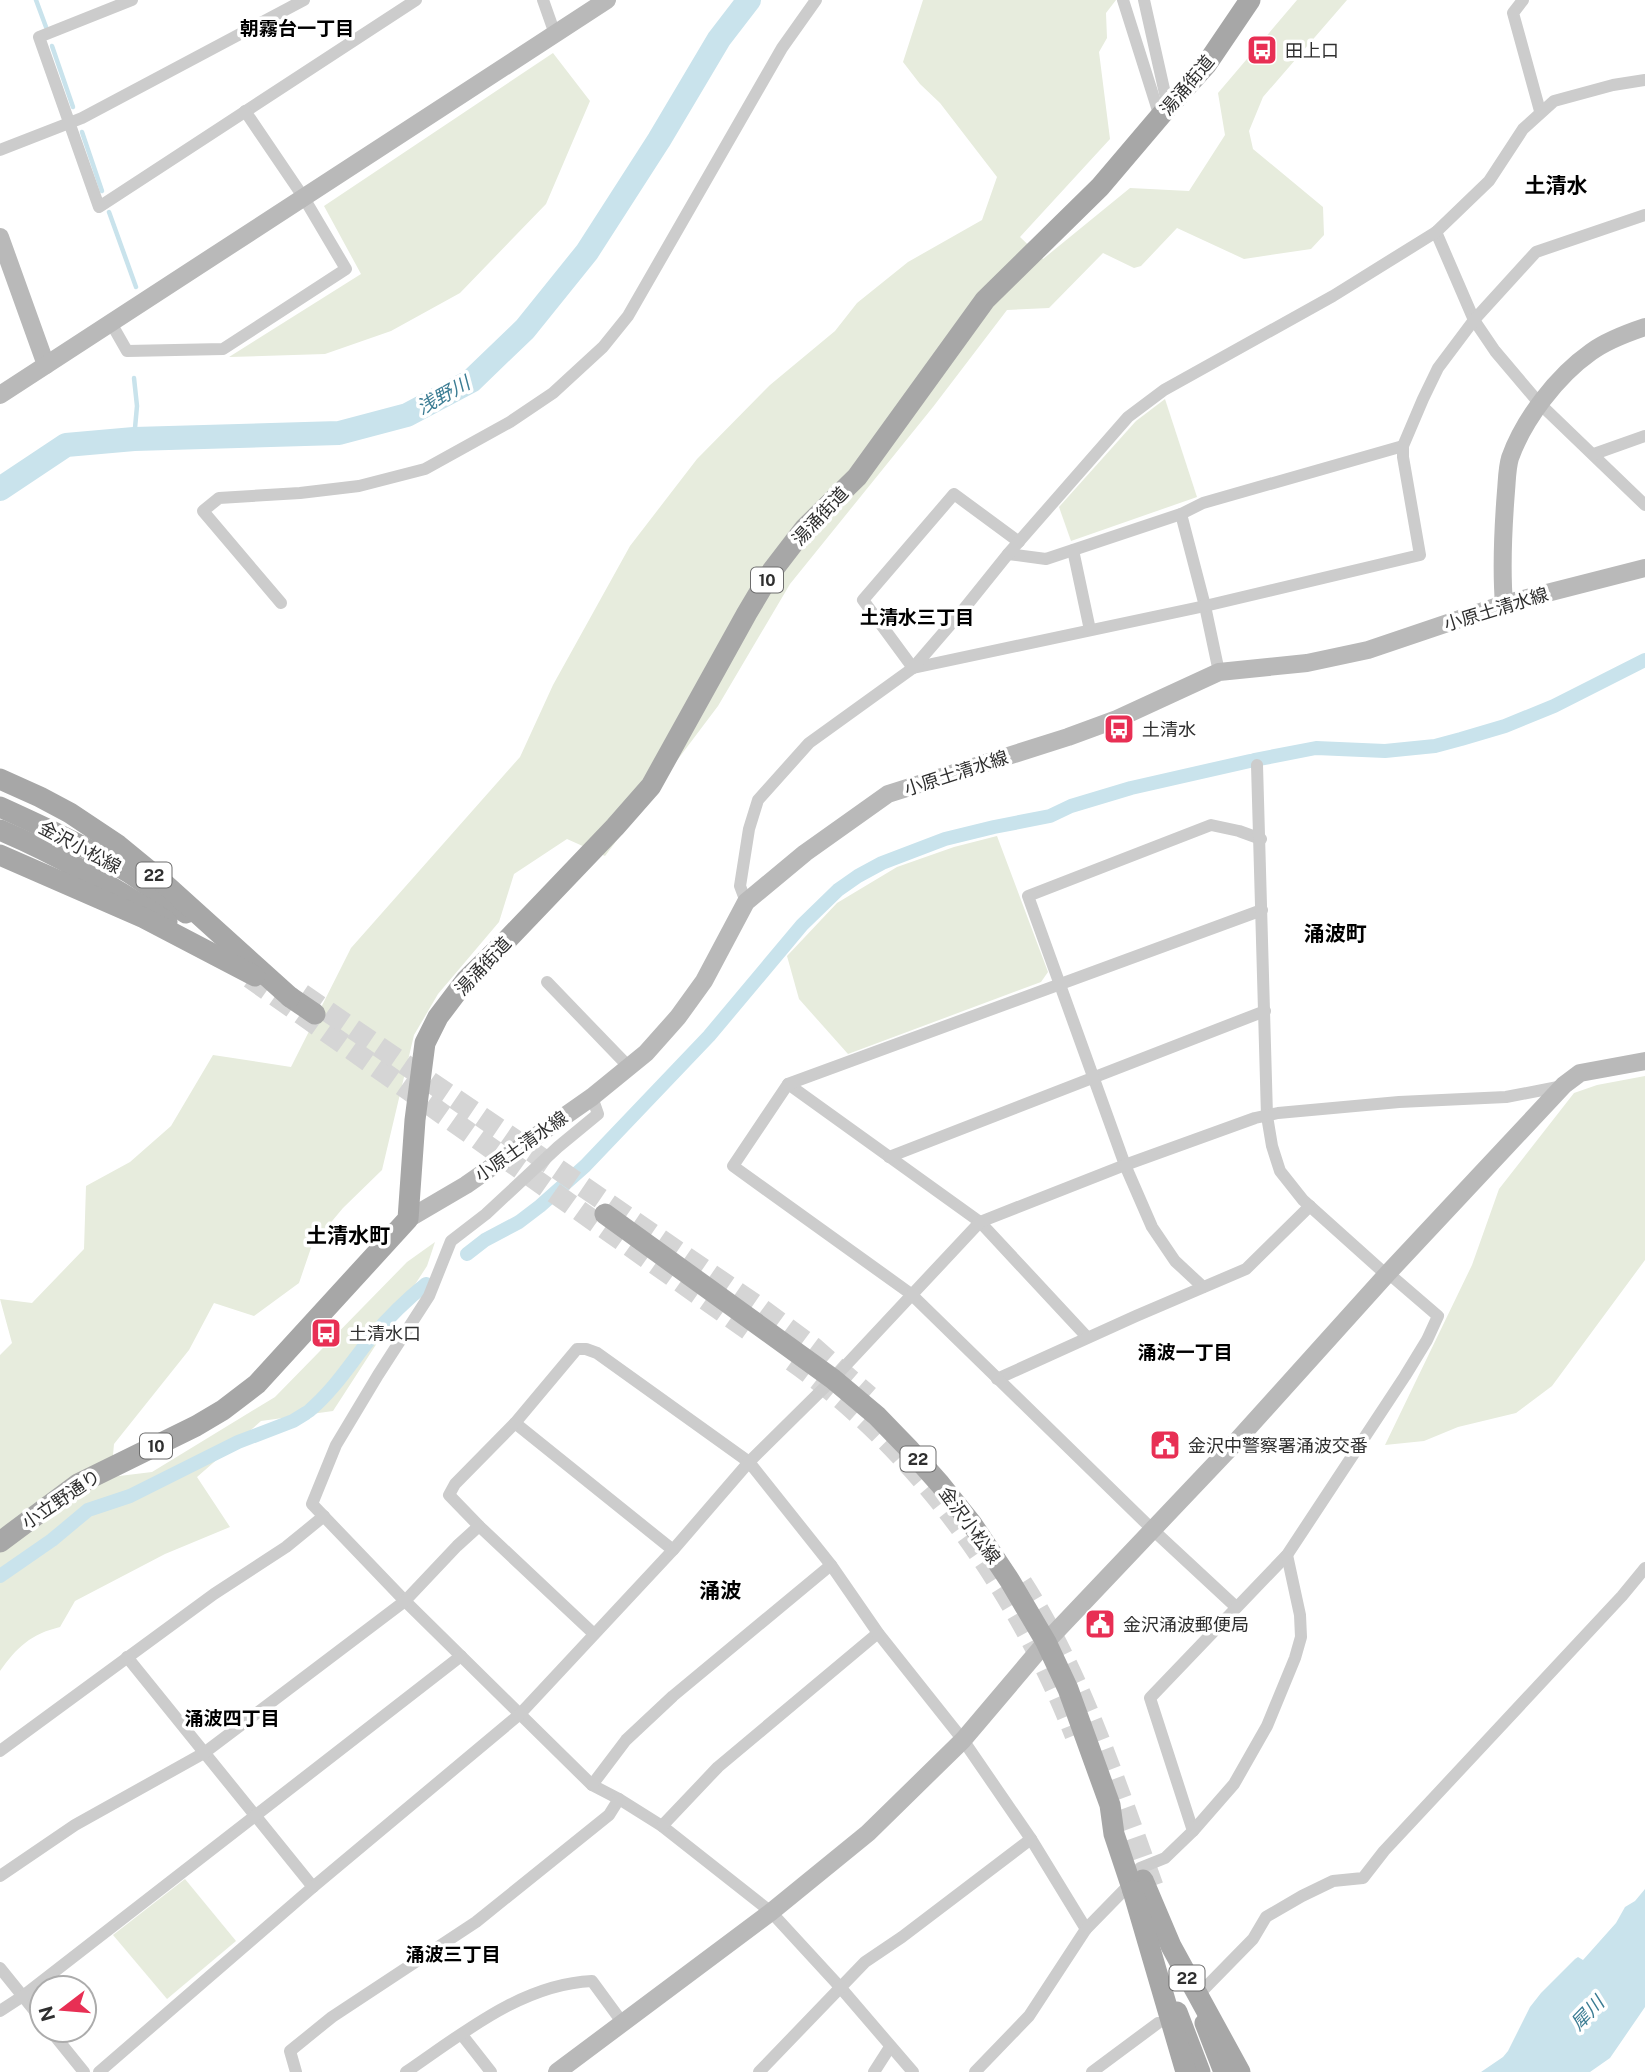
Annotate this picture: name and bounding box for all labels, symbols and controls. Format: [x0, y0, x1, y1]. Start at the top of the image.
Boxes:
district label: 朝霧台一丁目 [240, 17, 354, 39]
bus stop icon: 田上口 [1245, 33, 1279, 67]
place label: 田上口 [1285, 40, 1339, 61]
street label: 湯涌街道 [1156, 51, 1218, 119]
district label: 土清水 [1525, 173, 1588, 198]
water label: 浅野川 [413, 371, 475, 418]
street label: 湯涌街道 [788, 483, 852, 549]
road number: 10 [751, 568, 783, 593]
street label: 小原土清水線 [1441, 583, 1551, 635]
district label: 土清水三丁目 [860, 606, 974, 628]
bus stop icon: 土清水 [1102, 712, 1136, 746]
place label: 土清水 [1142, 719, 1196, 740]
street label: 小原土清水線 [901, 746, 1011, 800]
street label: 金沢小松線 [35, 817, 125, 877]
road number: 22 [136, 862, 172, 888]
district label: 涌波町 [1304, 921, 1367, 946]
street label: 湯涌街道 [451, 933, 515, 999]
street label: 小原土清水線 [471, 1106, 571, 1186]
district label: 土清水町 [306, 1223, 390, 1248]
bus stop icon: 土清水口 [309, 1316, 343, 1350]
place label: 土清水口 [349, 1323, 421, 1344]
district label: 涌波一丁目 [1137, 1341, 1233, 1363]
public building icon: 金沢中警察署涌波交番 [1148, 1428, 1182, 1462]
road number: 10 [140, 1434, 172, 1458]
place label: 金沢中警察署涌波交番 [1188, 1435, 1368, 1456]
road number: 22 [900, 1446, 936, 1471]
street label: 小立野通り [18, 1465, 104, 1533]
street label: 金沢小松線 [935, 1482, 1005, 1568]
district label: 涌波 [699, 1578, 741, 1603]
public building icon: 金沢涌波郵便局 [1083, 1607, 1117, 1641]
place label: 金沢涌波郵便局 [1123, 1614, 1249, 1635]
district label: 涌波四丁目 [184, 1707, 280, 1729]
district label: 涌波三丁目 [405, 1943, 501, 1965]
road number: 22 [1170, 1966, 1204, 1990]
north arrow [28, 1974, 98, 2044]
water label: 犀川 [1566, 1990, 1609, 2034]
text: N [34, 2004, 59, 2024]

